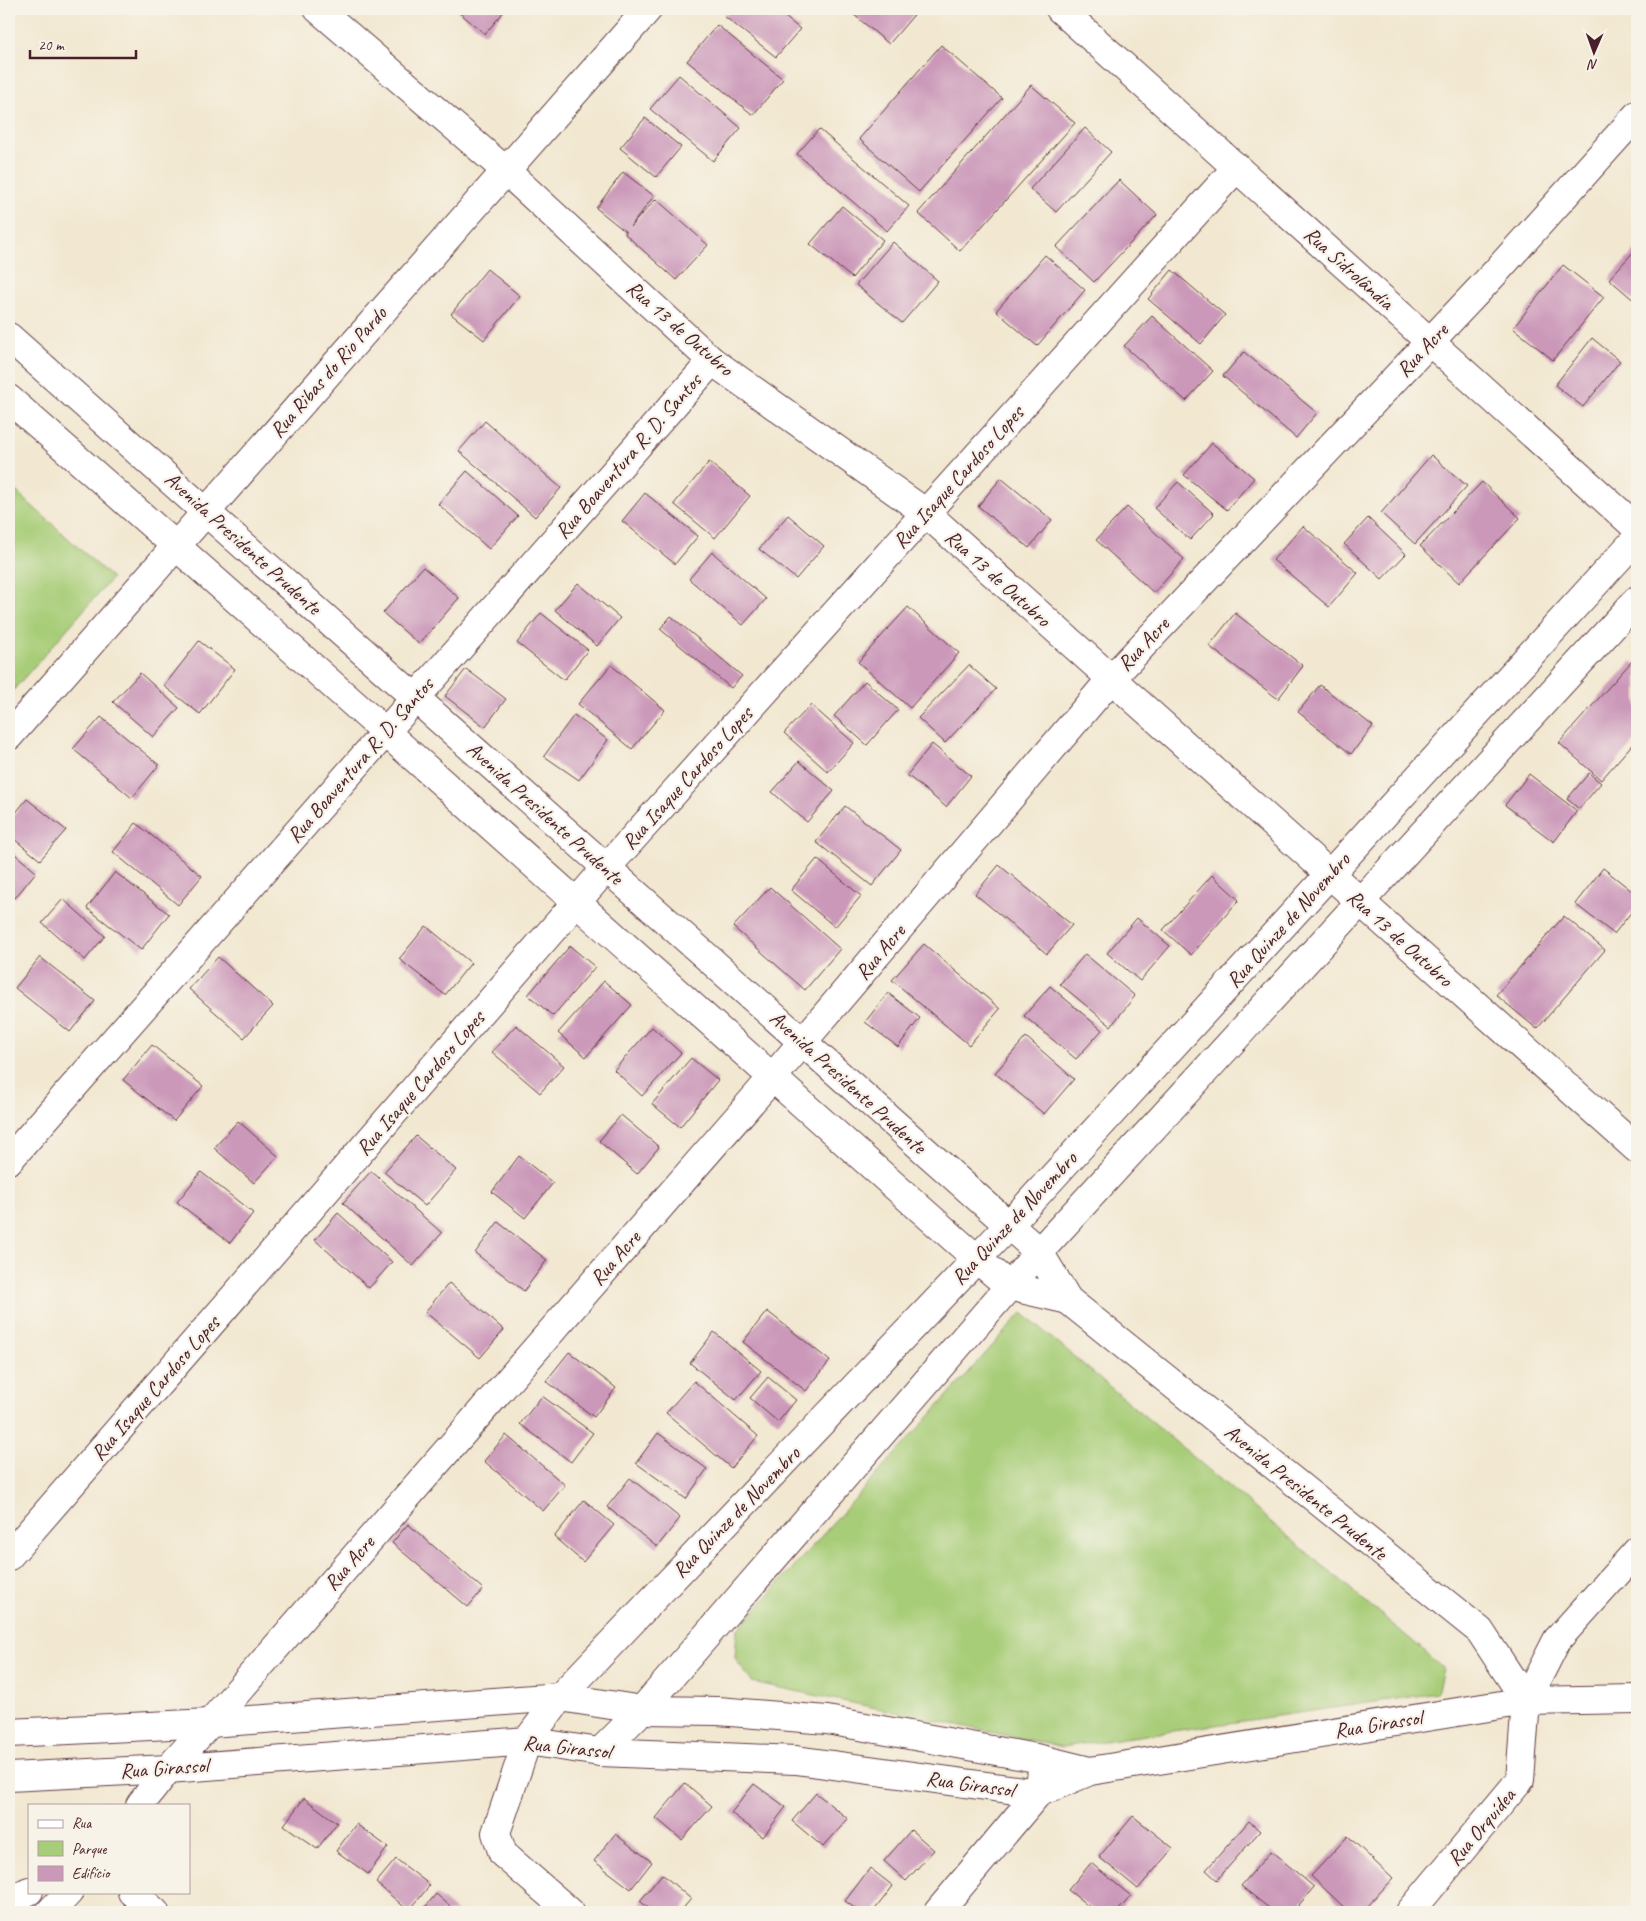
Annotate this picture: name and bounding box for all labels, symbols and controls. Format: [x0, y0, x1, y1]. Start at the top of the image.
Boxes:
scale bar [30, 28, 136, 60]
north arrow [1568, 28, 1618, 78]
text: 20 m [38, 36, 65, 55]
text: N [1587, 56, 1598, 73]
street label: Rua Sidrolândia [1299, 221, 1401, 316]
street label: Rua 13 de Outubro [621, 275, 740, 383]
street label: Rua Ribas do Rio Pardo [264, 300, 393, 443]
street label: Rua Acre [1391, 317, 1454, 382]
street label: Rua Boaventura R. D. Santos [549, 367, 708, 544]
street label: Rua Isaque Cardoso Lopes [887, 399, 1030, 554]
street label: Avenida Presidente Prudente [159, 466, 328, 622]
street label: Rua 13 de Outubro [940, 524, 1057, 633]
street label: Rua Acre [1112, 611, 1175, 676]
street label: Rua Boaventura R. D. Santos [281, 671, 440, 848]
street label: Rua Isaque Cardoso Lopes [616, 700, 759, 855]
street label: Avenida Presidente Prudente [461, 736, 630, 892]
street label: Rua Quinze de Novembro [1221, 846, 1357, 993]
street label: Rua 13 de Outubro [1342, 884, 1459, 993]
street label: Rua Acre [849, 918, 911, 985]
street label: Rua Isaque Cardoso Lopes [350, 1004, 491, 1161]
street label: Avenida Presidente Prudente [764, 1005, 933, 1161]
street label: Rua Quinze de Novembro [946, 1145, 1084, 1290]
street label: Rua Acre [584, 1224, 647, 1291]
street label: Rua Isaque Cardoso Lopes [85, 1309, 226, 1466]
street label: Avenida Presidente Prudente [1220, 1418, 1394, 1567]
street label: Rua Quinze de Novembro [667, 1440, 806, 1583]
street label: Rua Acre [318, 1529, 381, 1596]
street label: Rua Girassol [1332, 1704, 1427, 1744]
street label: Rua Girassol [522, 1729, 616, 1765]
street label: Rua Girassol [119, 1752, 212, 1784]
street label: Rua Girassol [925, 1765, 1019, 1803]
street label: Rua Orquídea [1441, 1782, 1522, 1871]
legend [28, 1804, 190, 1894]
text: Rua [72, 1814, 92, 1833]
text: Parque [72, 1840, 108, 1859]
text: Edifício [72, 1864, 111, 1883]

